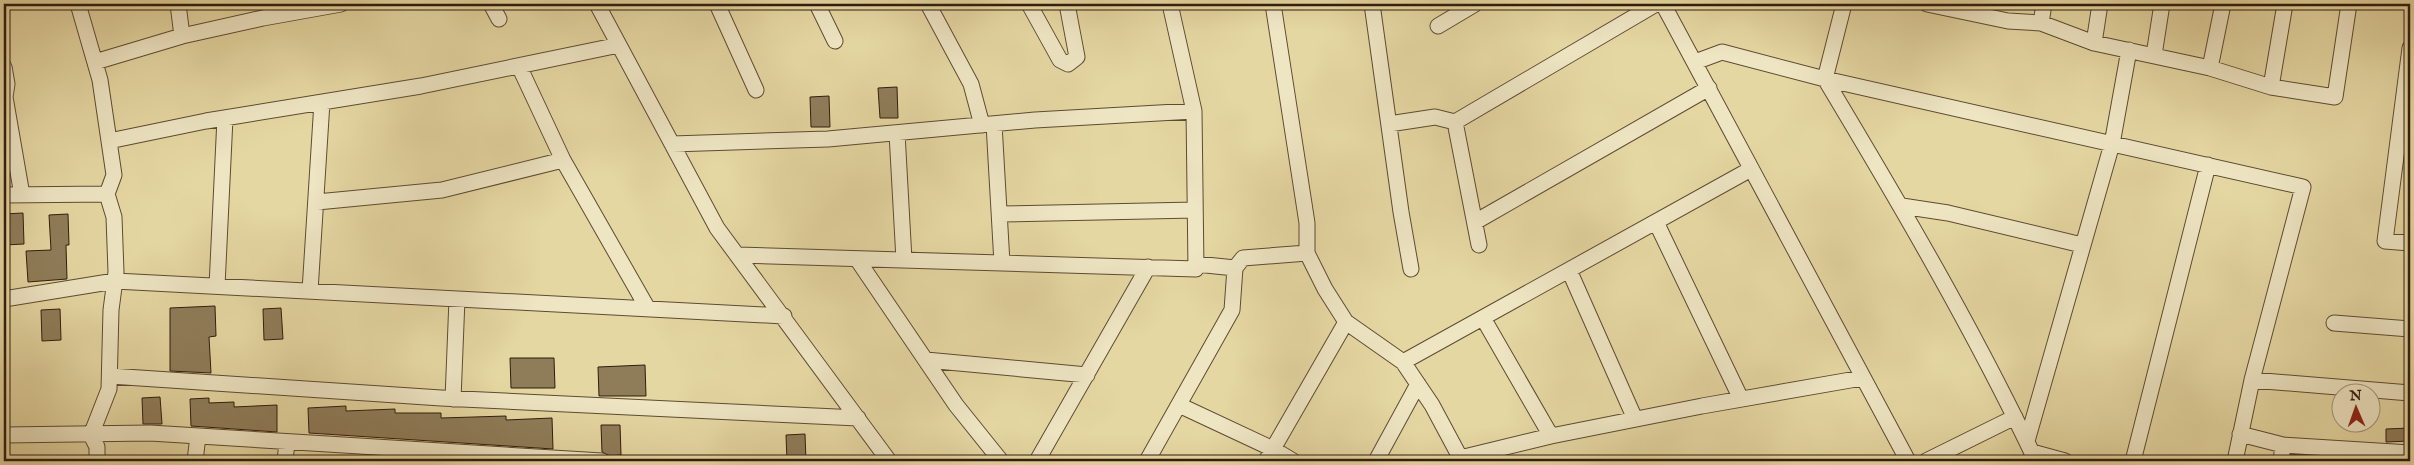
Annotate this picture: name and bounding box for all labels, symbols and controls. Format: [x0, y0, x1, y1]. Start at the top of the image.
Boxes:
north arrow [2332, 382, 2382, 432]
text: N [2348, 387, 2362, 405]

